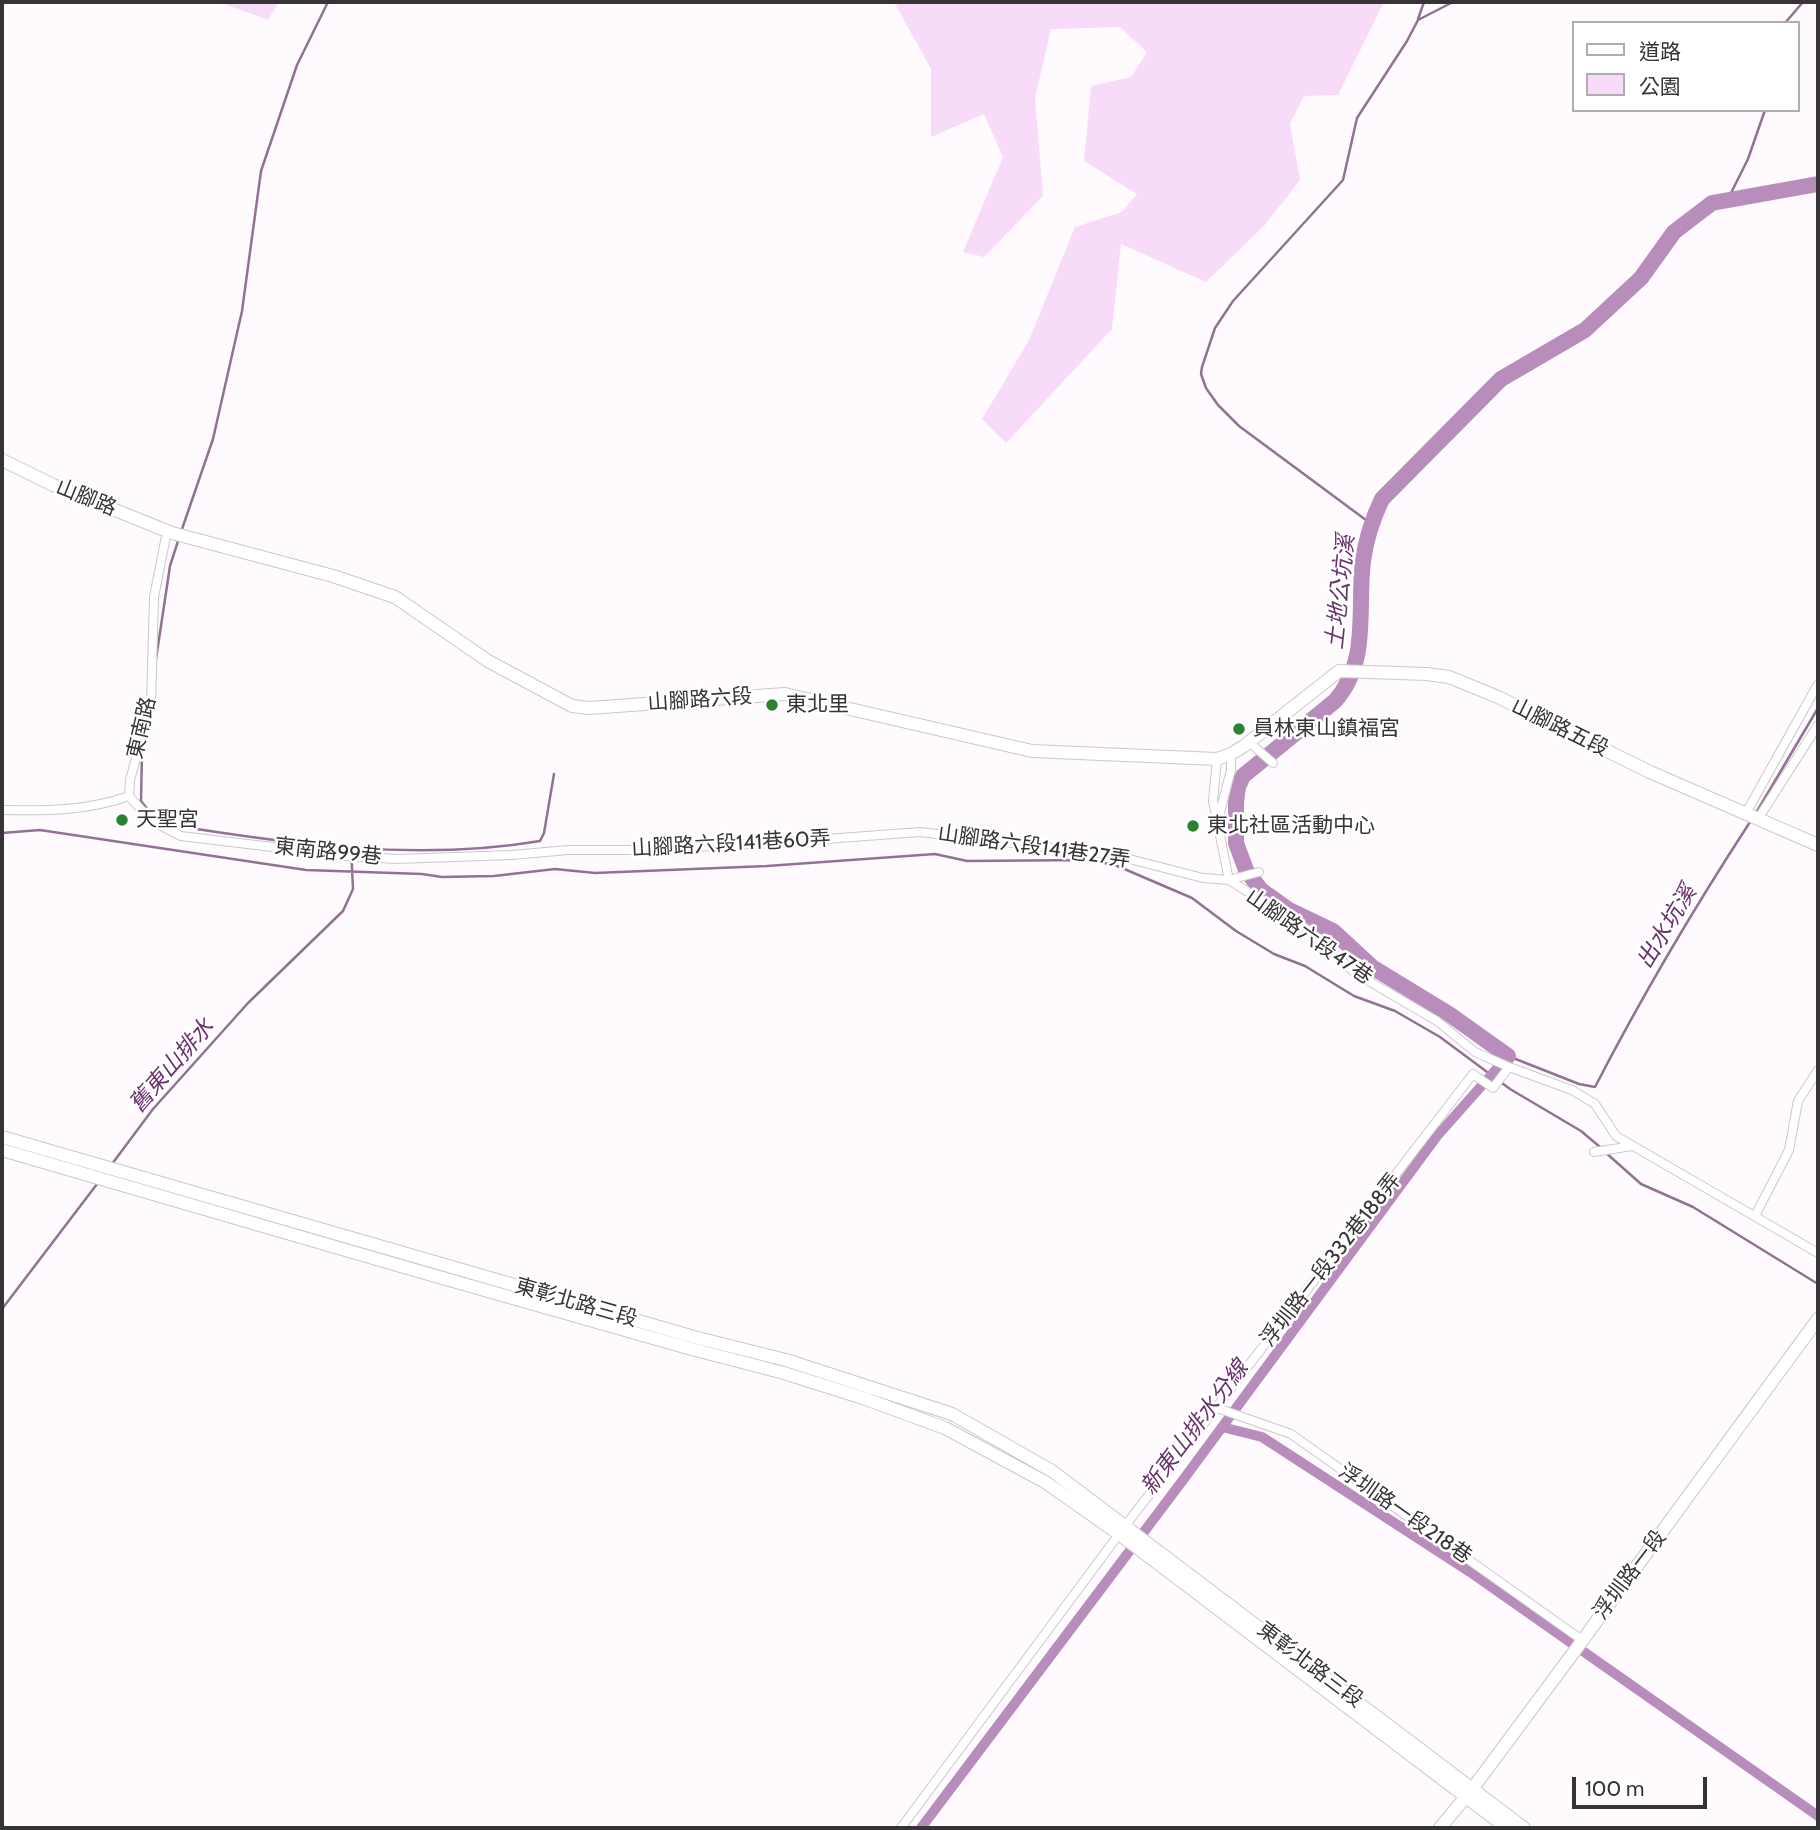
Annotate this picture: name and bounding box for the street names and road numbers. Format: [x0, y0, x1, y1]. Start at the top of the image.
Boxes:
street label: 山腳路 [52, 475, 120, 521]
street label: 山腳路六段 [647, 684, 753, 716]
street label: 東南路 [123, 694, 161, 762]
street label: 山腳路五段 [1507, 694, 1613, 762]
street label: 山腳路六段141巷27弄 [936, 821, 1132, 873]
street label: 山腳路六段141巷60弄 [631, 826, 831, 862]
street label: 東南路99巷 [273, 834, 383, 870]
street label: 山腳路六段47巷 [1241, 884, 1377, 990]
street label: 浮圳路一段332巷188弄 [1255, 1168, 1407, 1352]
street label: 東彰北路三段 [512, 1274, 640, 1332]
street label: 浮圳路一段218巷 [1334, 1459, 1476, 1569]
street label: 浮圳路一段 [1588, 1525, 1672, 1625]
street label: 東彰北路三段 [1252, 1617, 1368, 1713]

